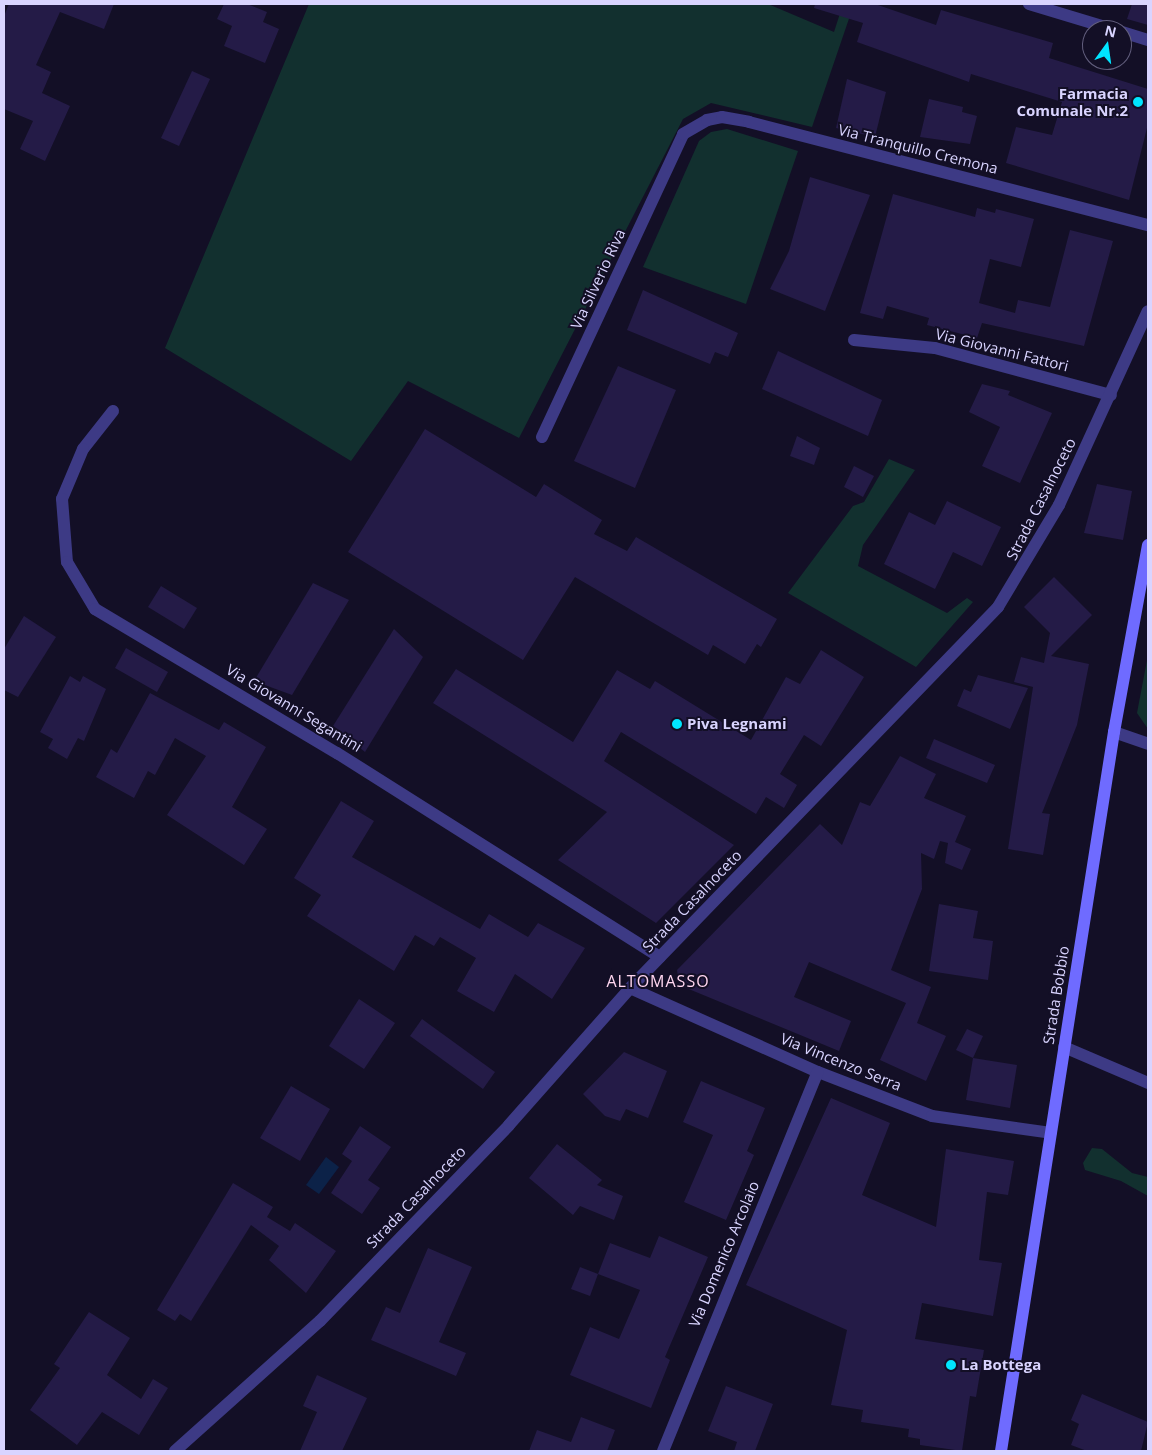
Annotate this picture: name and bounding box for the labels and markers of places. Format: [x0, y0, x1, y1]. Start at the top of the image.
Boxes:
place label: Farmacia Comunale Nr.2 [1016, 84, 1128, 119]
marker: Farmacia Comunale Nr.2 [1132, 96, 1144, 108]
place label: Piva Legnami [687, 715, 787, 733]
marker: Piva Legnami [671, 718, 683, 730]
place label: La Bottega [961, 1356, 1041, 1374]
marker: La Bottega [945, 1359, 957, 1371]

